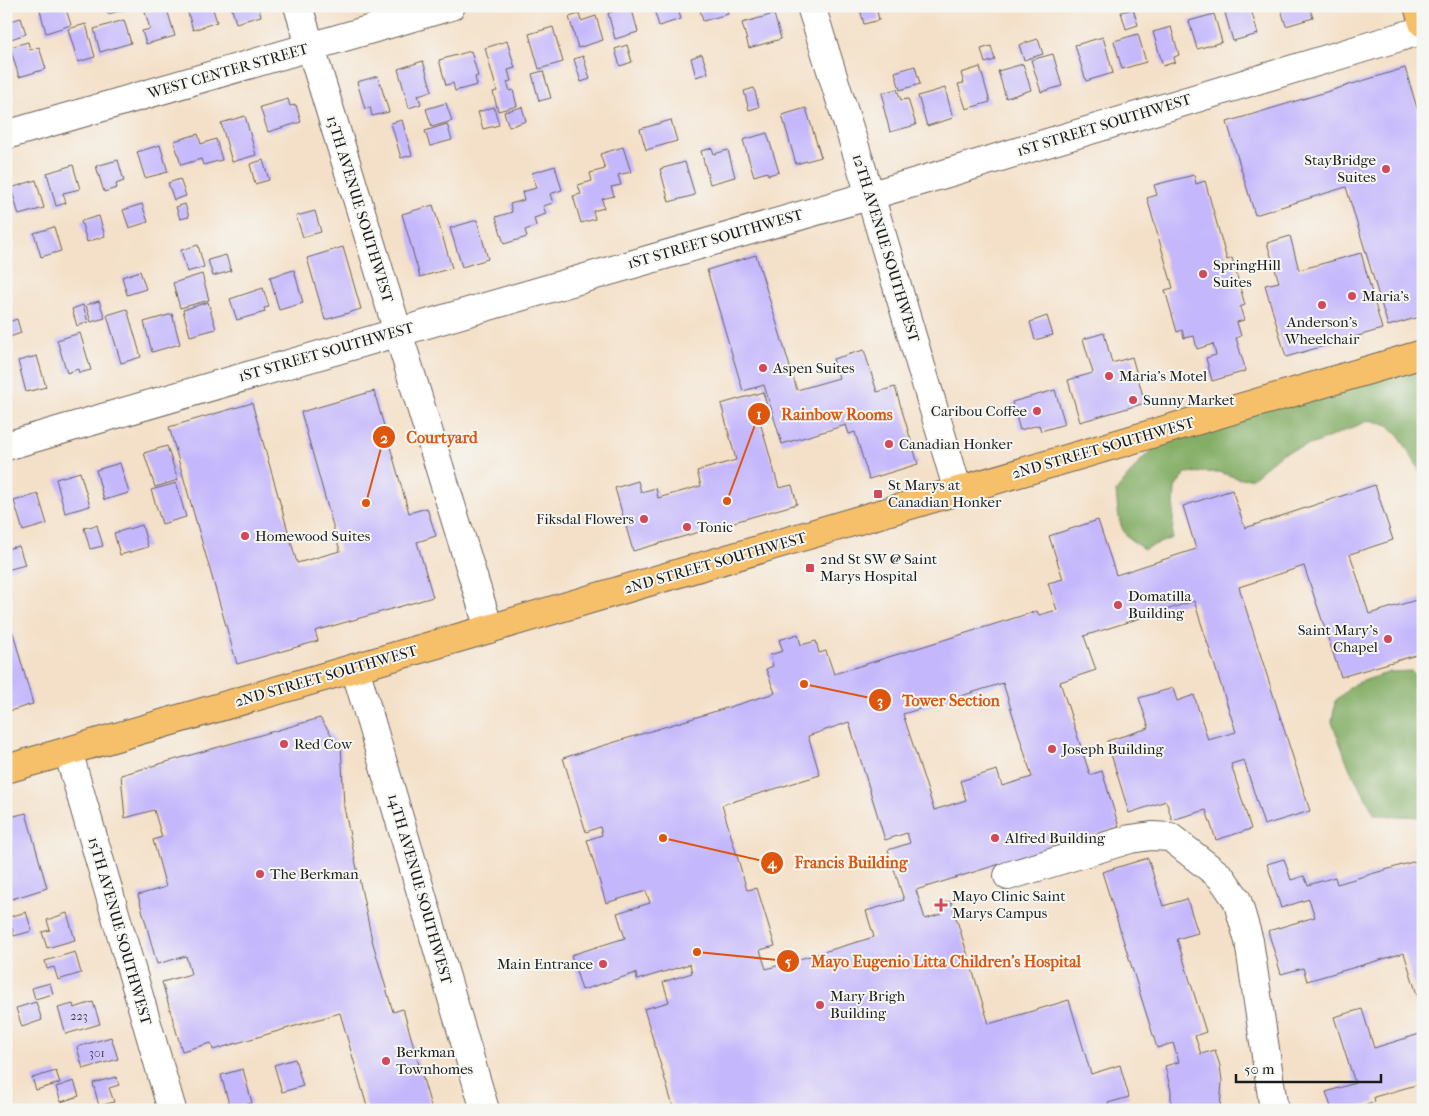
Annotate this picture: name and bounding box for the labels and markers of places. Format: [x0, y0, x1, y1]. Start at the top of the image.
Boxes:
place label: StayBridge Suites [1304, 151, 1377, 186]
marker: StayBridge Suites [1380, 163, 1392, 175]
place label: SpringHill Suites [1213, 256, 1281, 291]
marker: SpringHill Suites [1197, 268, 1209, 280]
place label: Maria's [1362, 287, 1409, 305]
marker: Maria's [1346, 290, 1358, 302]
marker: Anderson's Wheelchair [1316, 299, 1328, 311]
place label: Anderson's Wheelchair [1284, 313, 1360, 348]
place label: Aspen Suites [772, 359, 855, 377]
marker: Aspen Suites [757, 362, 769, 374]
place label: Maria's Motel [1119, 367, 1207, 385]
marker: Maria's Motel [1103, 370, 1115, 382]
place label: Sunny Market [1143, 391, 1235, 409]
marker: Sunny Market [1127, 394, 1139, 406]
callout: Rainbow Rooms [746, 398, 903, 429]
place label: Caribou Coffee [931, 402, 1028, 420]
marker: Caribou Coffee [1031, 405, 1043, 417]
callout: Courtyard [372, 422, 488, 453]
place label: Canadian Honker [899, 435, 1013, 453]
marker: Canadian Honker [883, 438, 895, 450]
place label: St Marys at Canadian Honker [888, 476, 1002, 511]
marker: St Marys at Canadian Honker [872, 488, 884, 500]
place label: Fiksdal Flowers [536, 510, 634, 528]
marker: Fiksdal Flowers [638, 513, 650, 525]
place label: Tonic [697, 518, 733, 536]
marker: Tonic [681, 521, 693, 533]
place label: Homewood Suites [255, 527, 371, 545]
marker: Homewood Suites [239, 530, 251, 542]
place label: 2nd St SW @ Saint Marys Hospital [820, 550, 938, 585]
marker: 2nd St SW @ Saint Marys Hospital [804, 562, 816, 574]
place label: Domatilla Building [1128, 587, 1192, 622]
marker: Domatilla Building [1112, 599, 1124, 611]
place label: Saint Mary's Chapel [1298, 621, 1378, 656]
marker: Saint Mary's Chapel [1382, 633, 1394, 645]
callout: Tower Section [867, 685, 1010, 716]
place label: Red Cow [294, 735, 353, 753]
marker: Red Cow [278, 738, 290, 750]
place label: Joseph Building [1061, 740, 1165, 758]
marker: Joseph Building [1046, 743, 1058, 755]
place label: Alfred Building [1004, 829, 1106, 847]
marker: Alfred Building [989, 832, 1001, 844]
callout: Francis Building [759, 847, 917, 878]
place label: The Berkman [270, 865, 359, 883]
marker: The Berkman [254, 868, 266, 880]
place label: Mayo Clinic Saint Marys Campus [952, 887, 1066, 922]
marker: Mayo Clinic Saint Marys Campus [934, 898, 948, 912]
callout: Mayo Eugenio Litta Children's Hospital [776, 946, 1091, 977]
place label: Main Entrance [497, 955, 594, 973]
marker: Main Entrance [597, 958, 609, 970]
place label: Mary Brigh Building [830, 987, 906, 1022]
marker: Mary Brigh Building [814, 999, 826, 1011]
place label: Berkman Townhomes [396, 1043, 474, 1078]
marker: Berkman Townhomes [380, 1055, 392, 1067]

